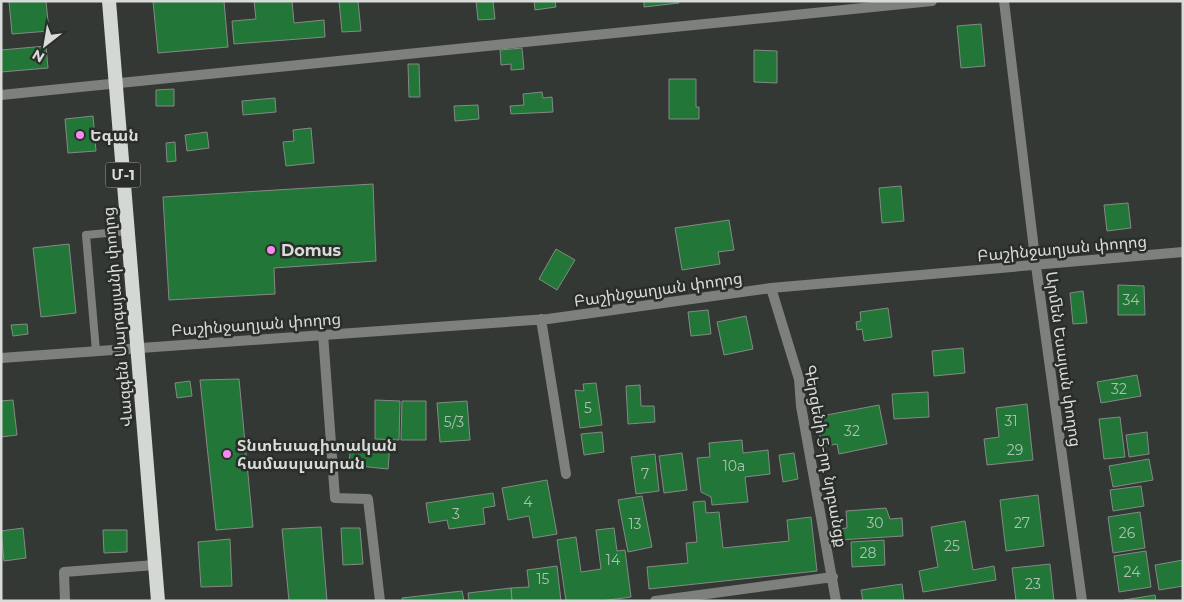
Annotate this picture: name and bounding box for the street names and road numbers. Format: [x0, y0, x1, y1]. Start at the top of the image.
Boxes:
road number: Մ-1 [106, 162, 140, 188]
street label: Վազգեն Սարգսյանի փողոց [98, 206, 137, 428]
street label: Բաշինջաղյան փողոց [977, 232, 1148, 265]
street label: Բաշինջաղյան փողոց [573, 268, 744, 311]
street label: Արմեն Եսայան փողոց [1042, 270, 1085, 448]
street label: Բաշինջաղյան փողոց [171, 309, 342, 340]
street label: Գերցենի 5-րդ նրբանցք [800, 363, 851, 549]

